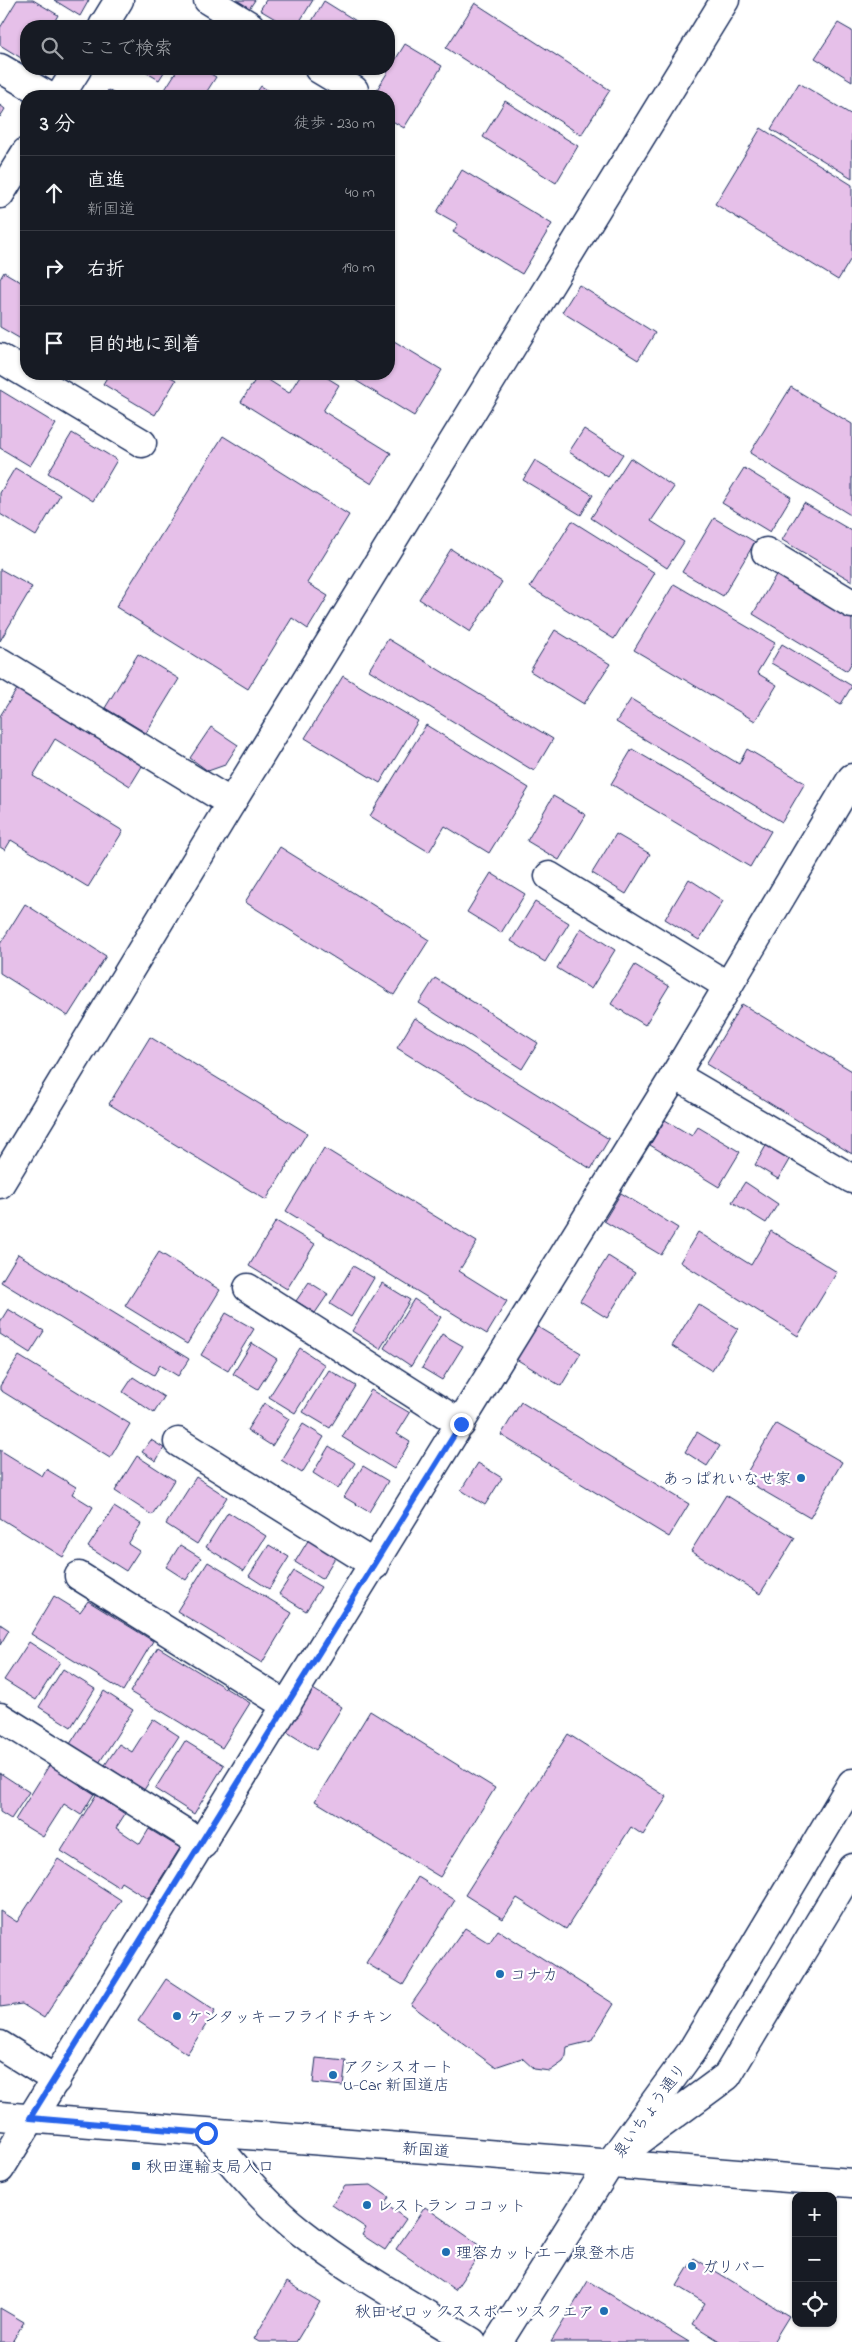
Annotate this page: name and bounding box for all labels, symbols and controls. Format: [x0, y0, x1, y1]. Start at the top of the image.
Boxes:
search box [20, 20, 395, 75]
icon: search [38, 34, 66, 62]
text: ここで検索 [78, 36, 173, 63]
text: 3 分 [40, 110, 75, 140]
text: 徒歩 · 230 m [294, 112, 375, 136]
text: 直進 [87, 168, 125, 195]
icon: ahead [40, 179, 68, 207]
text: 40 m [345, 181, 375, 205]
text: 新国道 [87, 198, 135, 222]
icon: right [40, 254, 68, 282]
text: 190 m [342, 256, 375, 280]
text: 右折 [87, 257, 125, 284]
icon: arrive [40, 329, 68, 357]
text: 目的地に到着 [87, 332, 201, 359]
route end [450, 1413, 473, 1436]
place label: あっぱれいなせ家 [663, 1468, 791, 1492]
marker: あっぱれいなせ家 [795, 1472, 807, 1484]
place label: コナカ [510, 1964, 558, 1988]
marker: コナカ [494, 1968, 506, 1980]
place label: ケンタッキーフライドチキン [187, 2006, 393, 2030]
marker: ケンタッキーフライドチキン [171, 2010, 183, 2022]
place label: アクシスオート U-Car 新国道店 [343, 2056, 454, 2098]
street label: 泉いちょう通り [608, 2059, 693, 2164]
marker: アクシスオート U-Car 新国道店 [327, 2069, 339, 2081]
route start [195, 2122, 218, 2145]
street label: 新国道 [401, 2137, 451, 2165]
place label: 秋田運輸支局入口 [146, 2156, 274, 2180]
marker: 秋田運輸支局入口 [130, 2160, 142, 2172]
map controls [792, 2192, 837, 2327]
button: + [792, 2192, 837, 2237]
place label: レストラン ココット [377, 2195, 526, 2219]
marker: レストラン ココット [361, 2199, 373, 2211]
button: − [792, 2237, 837, 2282]
place label: 理容カットエー 泉登木店 [456, 2242, 636, 2266]
marker: 理容カットエー 泉登木店 [440, 2246, 452, 2258]
place label: ガリバー [702, 2256, 766, 2280]
marker: ガリバー [686, 2260, 698, 2272]
button: locate [792, 2282, 837, 2327]
place label: 秋田ゼロックススポーツスクエア [355, 2301, 594, 2325]
marker: 秋田ゼロックススポーツスクエア [598, 2305, 610, 2317]

